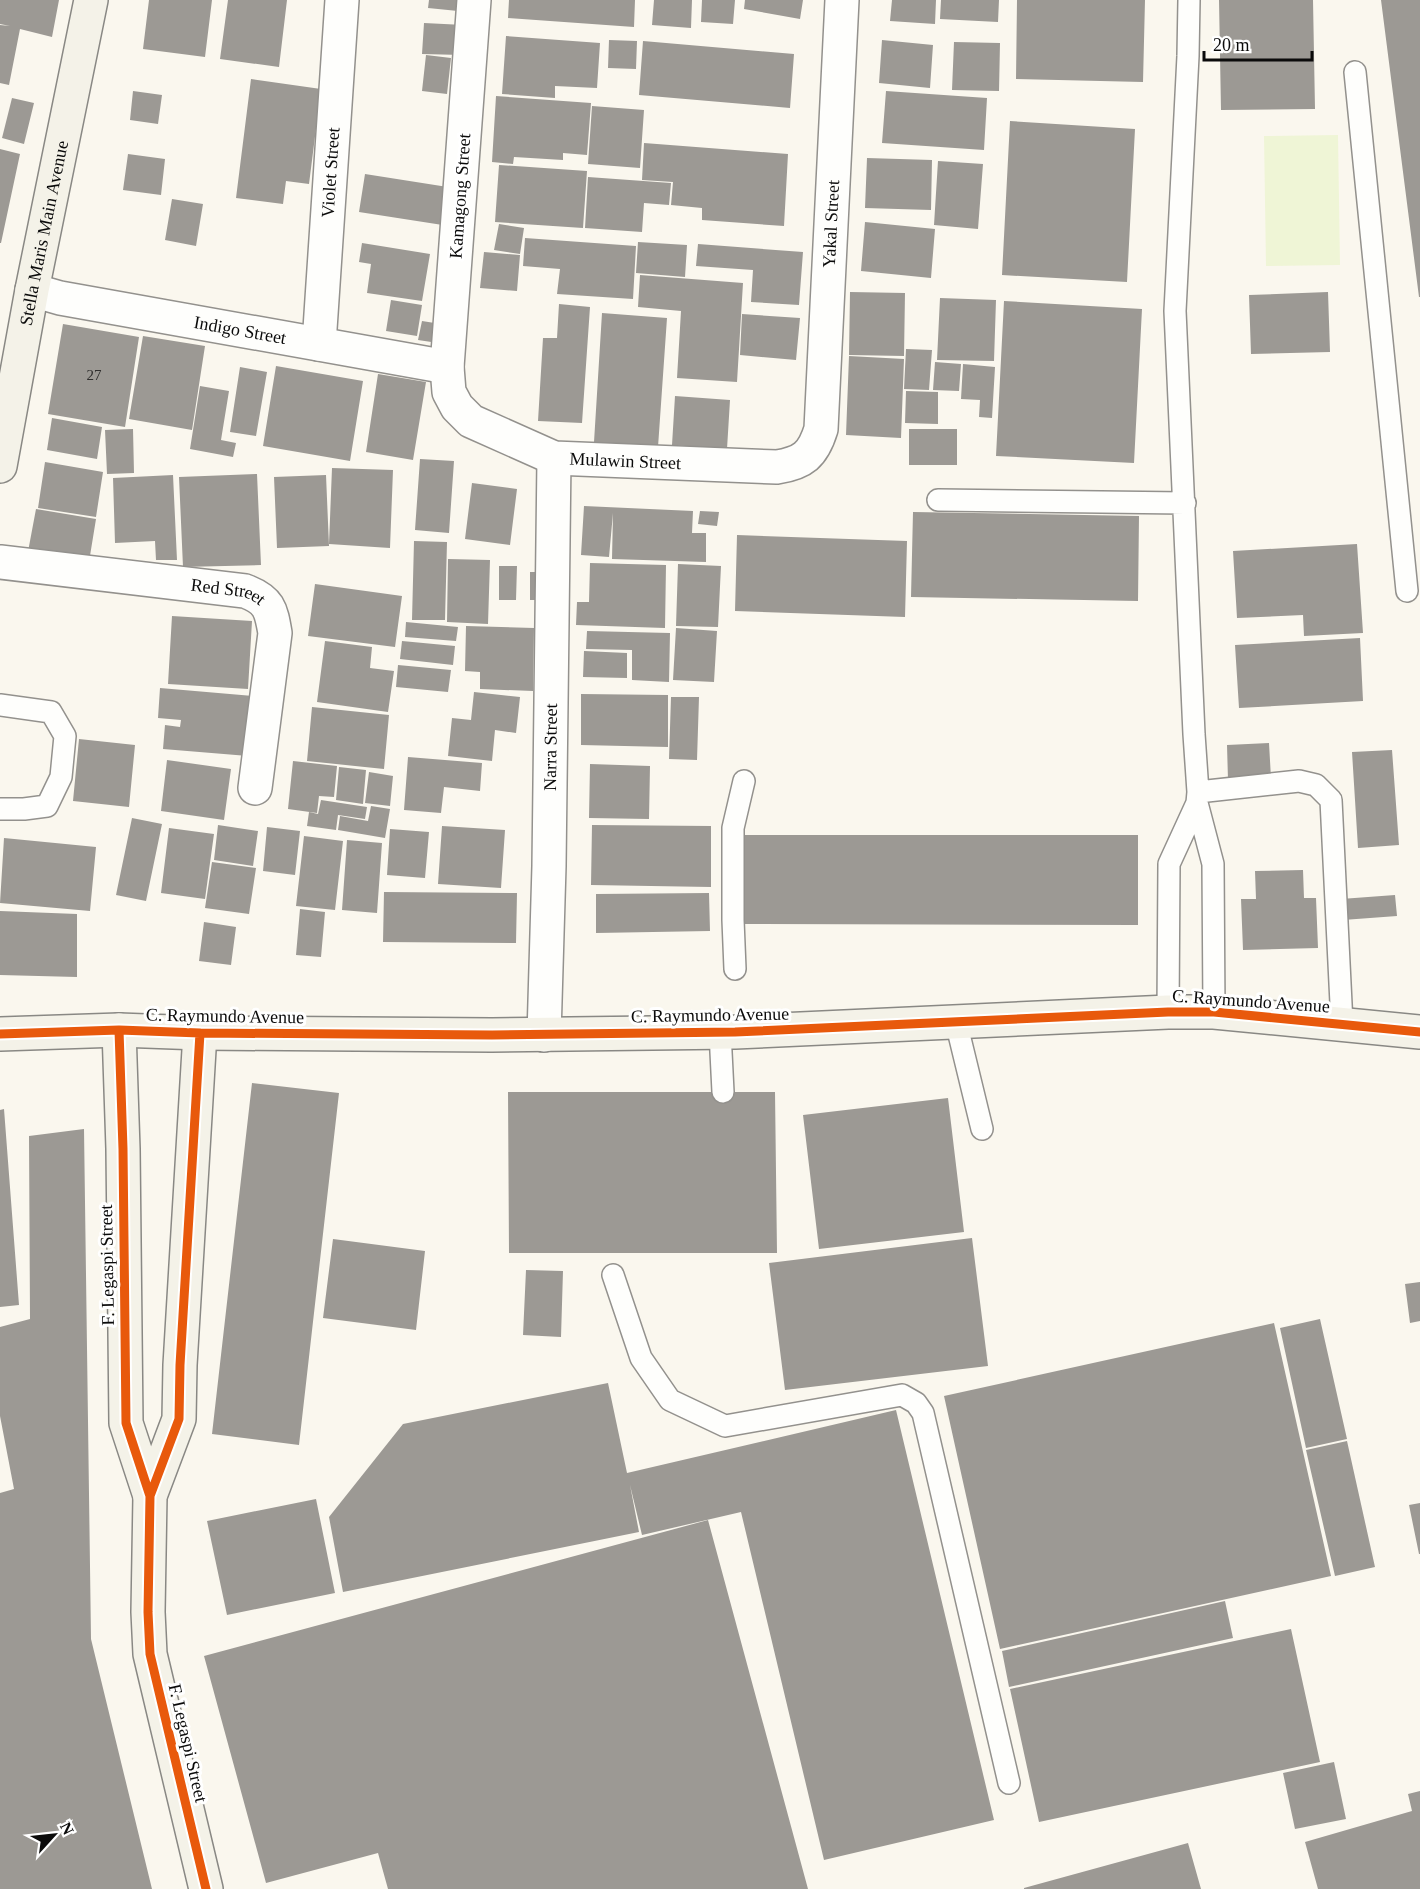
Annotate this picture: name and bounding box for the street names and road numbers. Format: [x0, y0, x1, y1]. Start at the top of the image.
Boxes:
street label: Violet Street [317, 127, 343, 218]
street label: Kamagong Street [446, 133, 474, 259]
street label: Stella Maris Main Avenue [16, 139, 72, 327]
street label: Yakal Street [819, 180, 843, 268]
street label: Indigo Street [192, 312, 288, 348]
street label: Mulawin Street [569, 449, 681, 473]
street label: Red Street [190, 575, 270, 609]
street label: Narra Street [540, 703, 561, 791]
street label: C. Raymundo Avenue [1171, 986, 1331, 1016]
street label: C. Raymundo Avenue [631, 1004, 789, 1026]
street label: C. Raymundo Avenue [146, 1005, 304, 1027]
street label: F. Legaspi Street [96, 1204, 118, 1326]
street label: F. Legaspi Street [165, 1682, 211, 1804]

